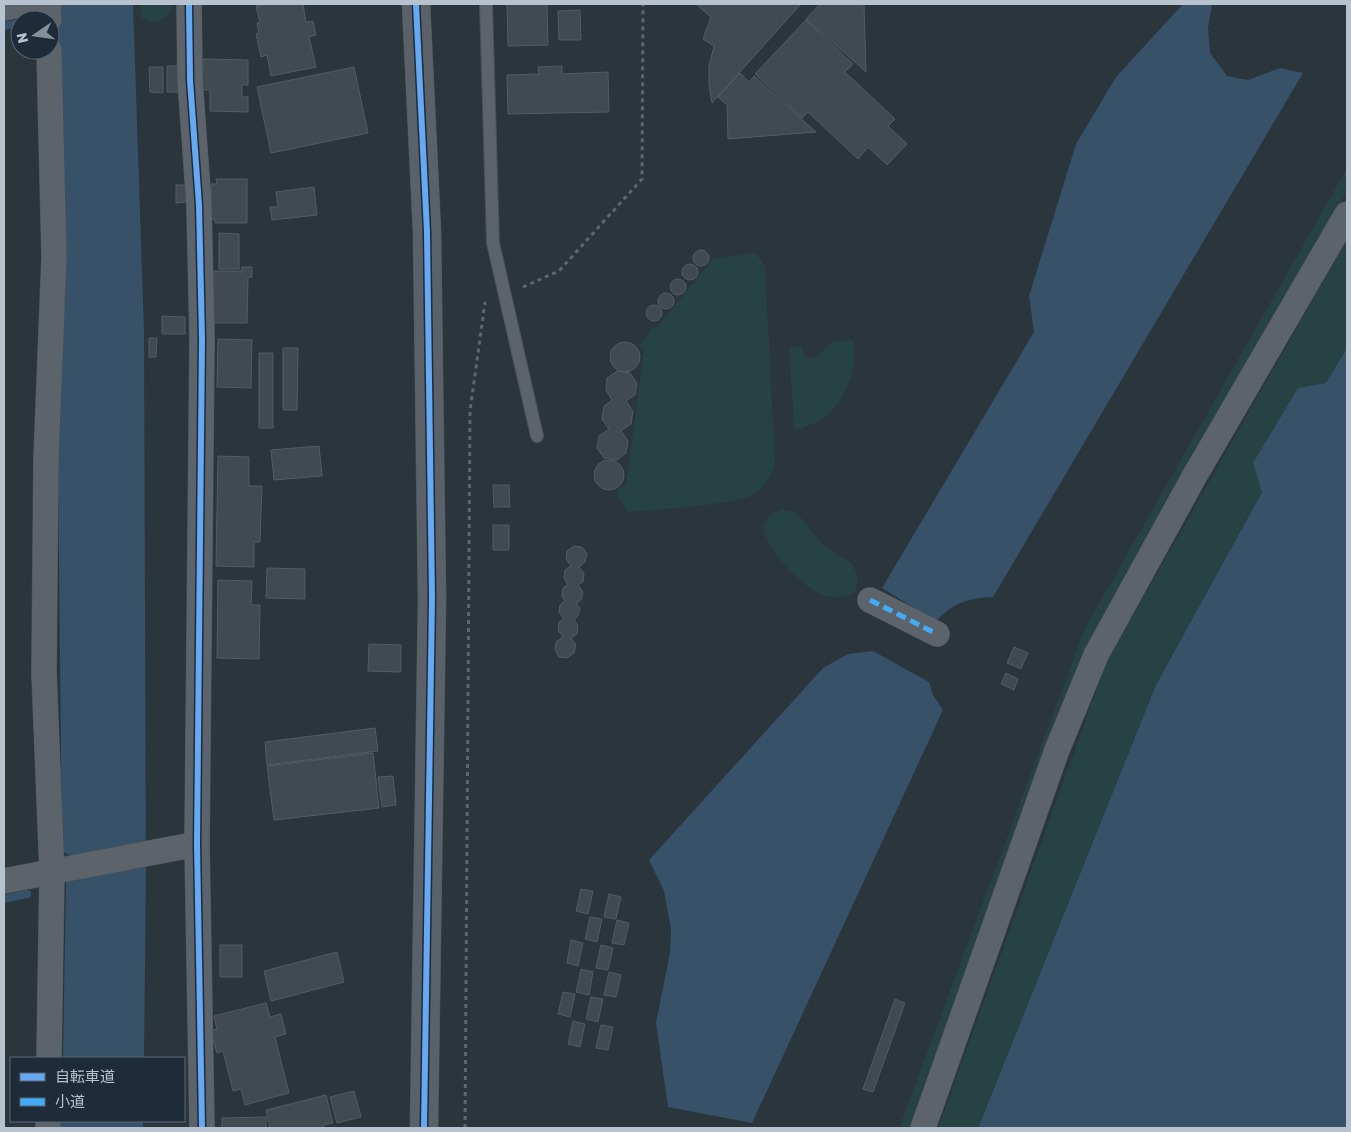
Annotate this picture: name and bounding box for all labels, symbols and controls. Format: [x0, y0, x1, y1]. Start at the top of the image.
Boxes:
north arrow [10, 10, 60, 60]
text: N [13, 31, 32, 45]
legend [10, 1057, 185, 1122]
text: 自転車道 [55, 1068, 115, 1086]
text: 小道 [55, 1093, 85, 1111]

